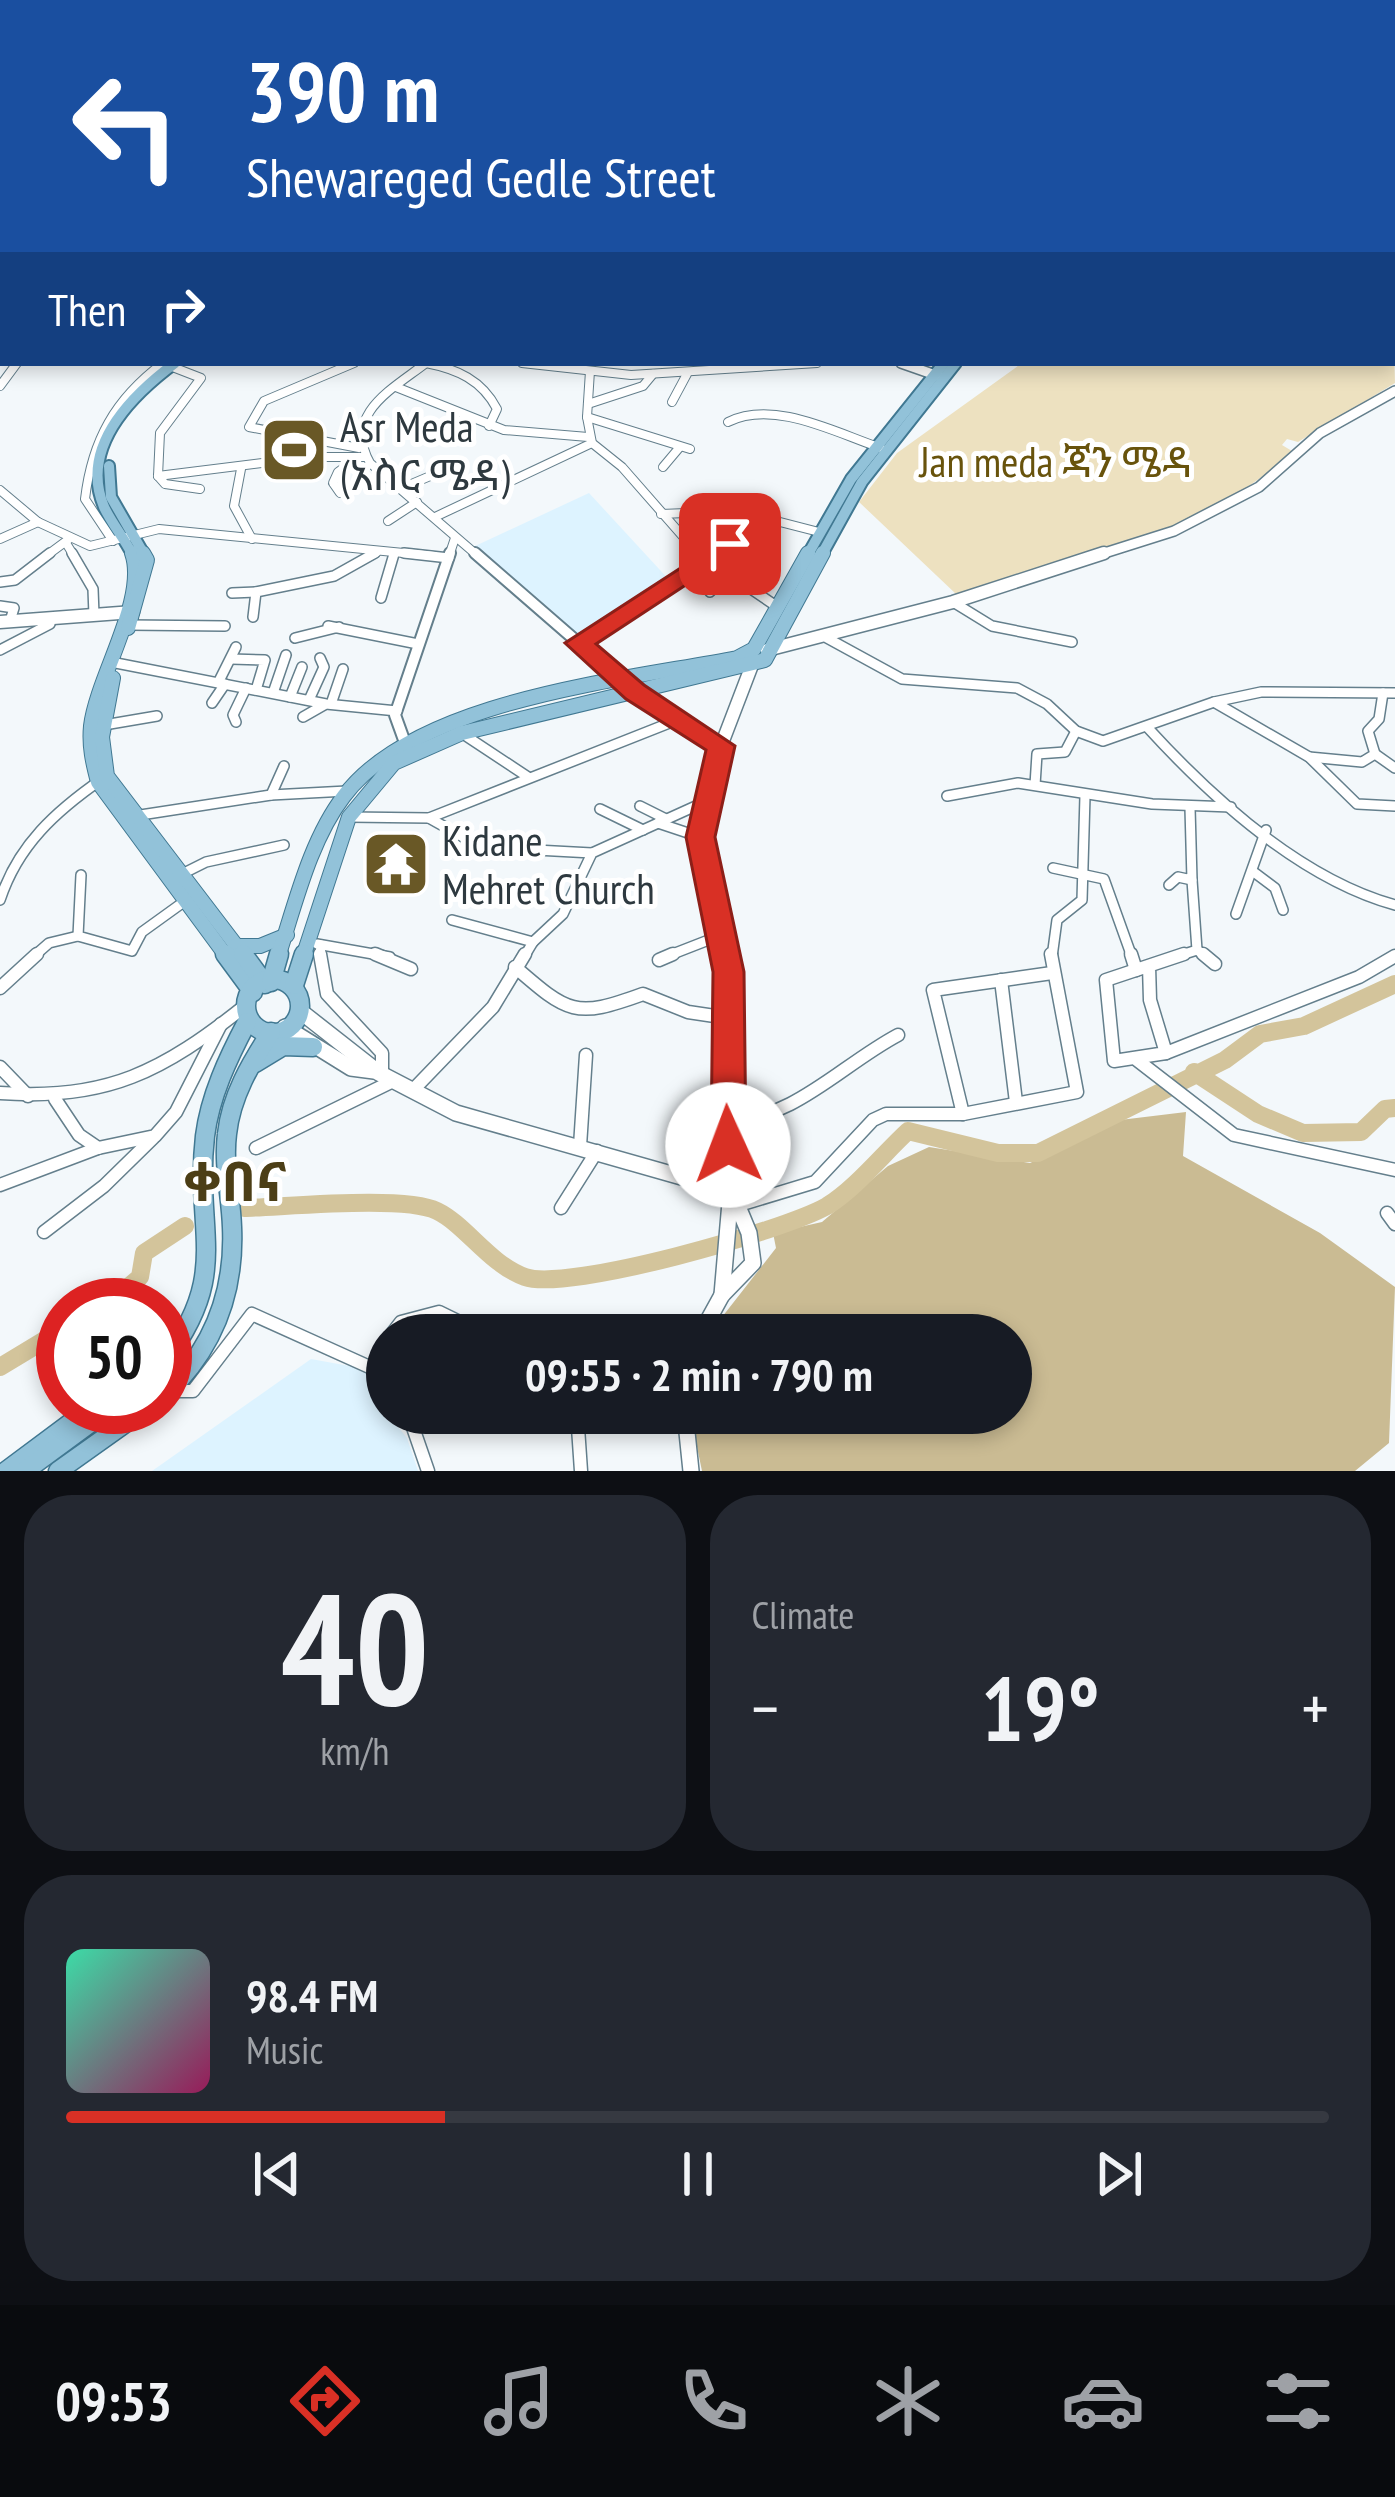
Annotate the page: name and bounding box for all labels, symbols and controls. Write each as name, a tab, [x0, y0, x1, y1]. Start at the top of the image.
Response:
text: 390 m	[246, 36, 439, 145]
icon: left	[48, 48, 204, 204]
text: Shewareged Gedle Street	[246, 142, 716, 212]
icon: right	[150, 276, 216, 342]
text: Then	[48, 280, 126, 338]
place label: Asr Meda (አስር ሜዳ)	[340, 399, 510, 502]
sports icon: Asr Meda (አስር ሜዳ)	[259, 415, 329, 485]
park label: Jan meda ጃን ሜዳ	[917, 434, 1193, 489]
pin	[679, 493, 781, 595]
icon: arrive	[697, 511, 763, 577]
place label: Kidane Mehret Church	[442, 813, 655, 916]
temple icon: Kidane Mehret Church	[361, 829, 431, 899]
position arrow	[665, 1082, 791, 1208]
district label: ቀበና	[184, 1146, 286, 1216]
speed limit sign: 50	[36, 1278, 192, 1434]
text: 09:55 · 2 min · 790 m	[525, 1345, 873, 1403]
text: 40	[280, 1546, 429, 1748]
text: Climate	[752, 1589, 854, 1640]
text: 19°	[981, 1649, 1100, 1766]
text: −	[752, 1665, 779, 1750]
text: +	[1302, 1665, 1329, 1750]
text: km/h	[320, 1725, 389, 1776]
text: 98.4 FM	[246, 1966, 378, 2024]
text: Music	[246, 2024, 323, 2075]
icon: previous	[244, 2141, 310, 2207]
icon: pause	[665, 2141, 731, 2207]
icon: next	[1086, 2141, 1152, 2207]
icon: directions	[283, 2359, 367, 2443]
icon: music	[477, 2359, 561, 2443]
icon: phone	[672, 2359, 756, 2443]
icon: climate	[866, 2359, 950, 2443]
icon: car	[1061, 2359, 1145, 2443]
icon: filters	[1256, 2359, 1340, 2443]
text: 09:53	[55, 2366, 172, 2436]

